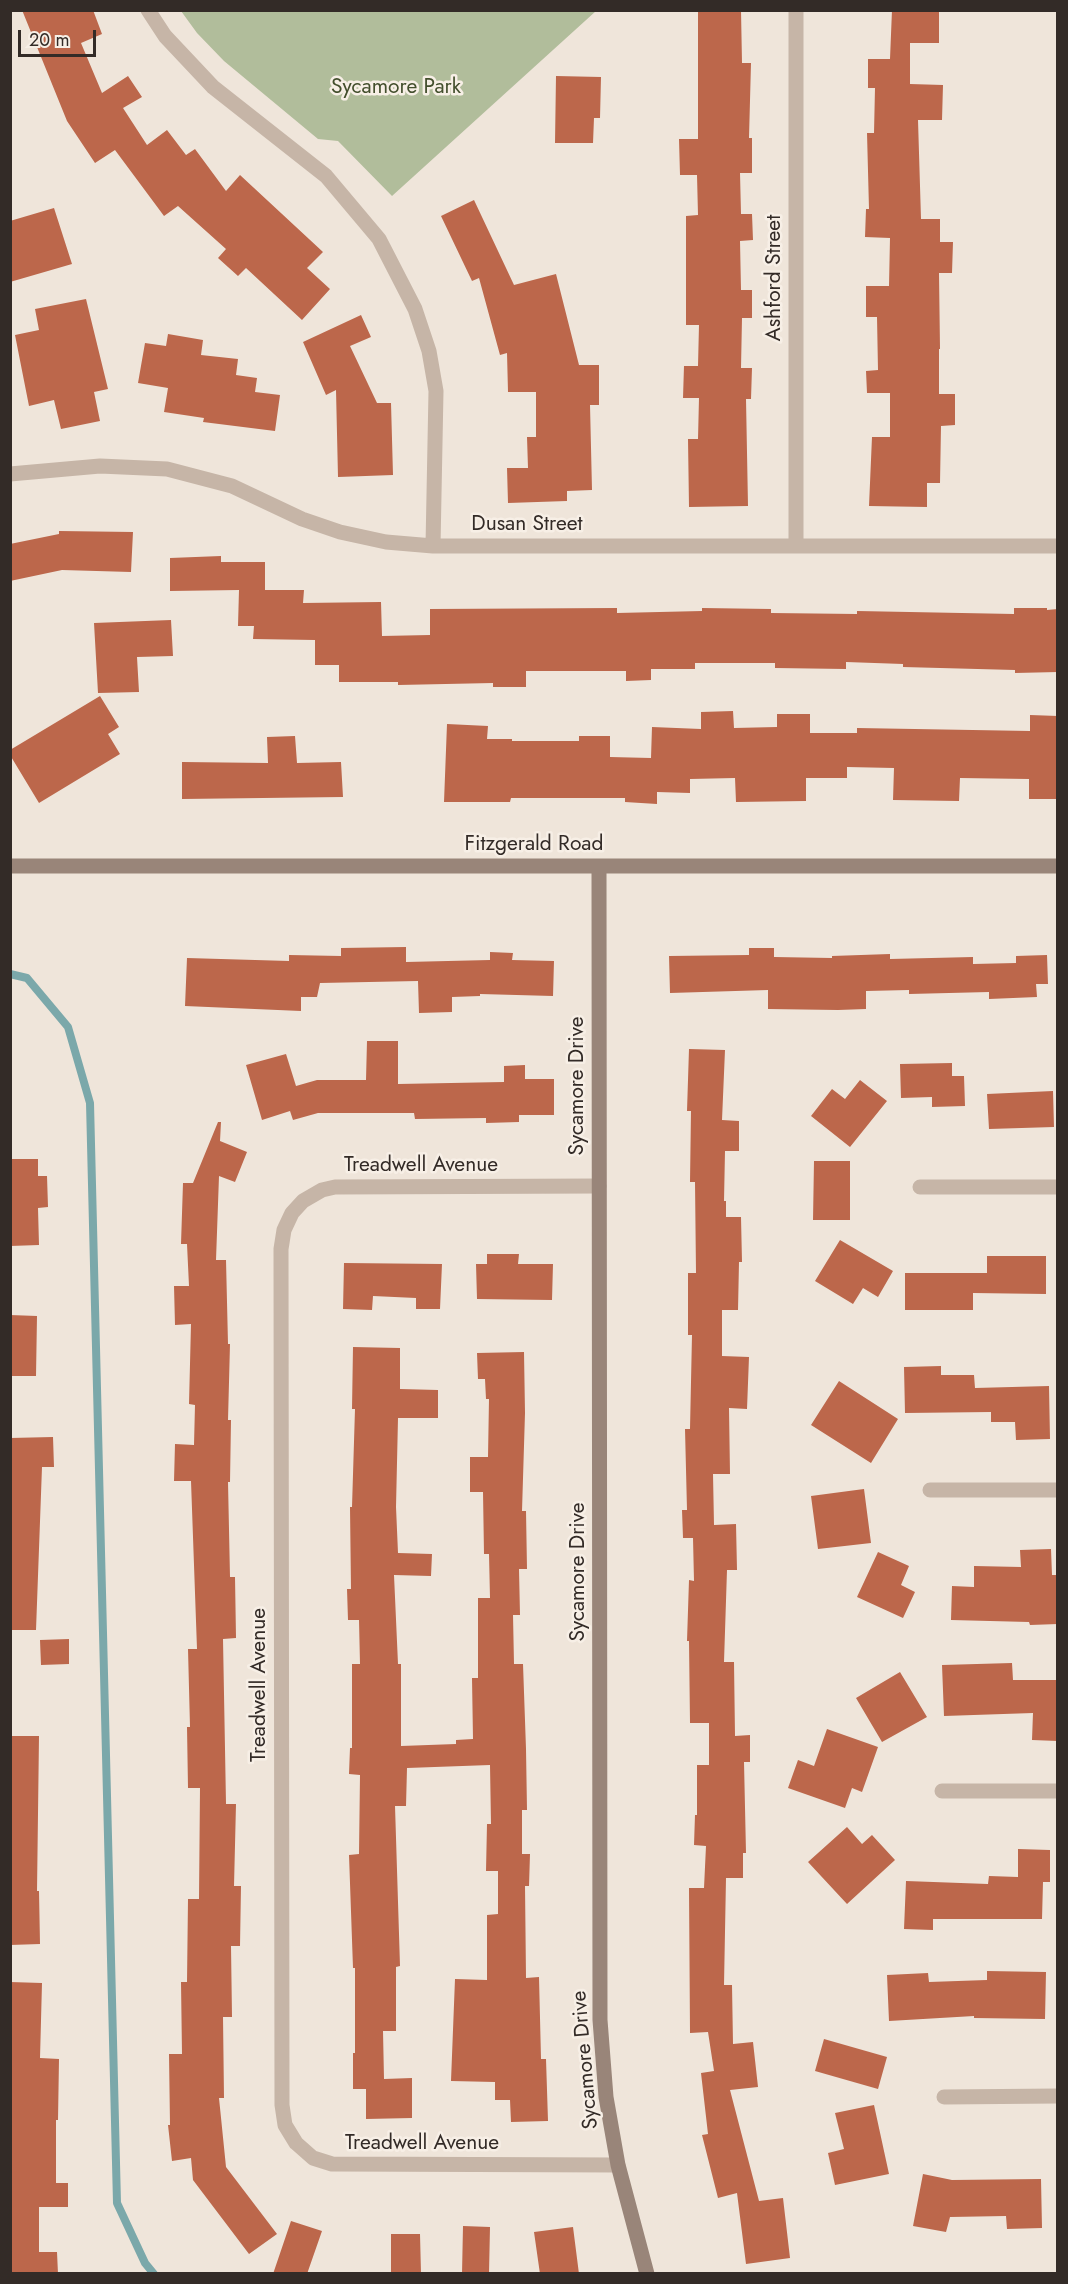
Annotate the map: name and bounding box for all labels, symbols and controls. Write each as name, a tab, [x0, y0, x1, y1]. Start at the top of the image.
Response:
scale bar	[21, 18, 99, 56]
text: 20 m	[29, 27, 69, 53]
park label: Sycamore Park	[331, 75, 461, 101]
street label: Ashford Street	[762, 215, 788, 341]
street label: Dusan Street	[471, 512, 583, 538]
street label: Fitzgerald Road	[465, 832, 603, 858]
street label: Sycamore Drive	[565, 1016, 591, 1156]
street label: Treadwell Avenue	[344, 1153, 498, 1179]
street label: Sycamore Drive	[566, 1502, 592, 1642]
street label: Treadwell Avenue	[247, 1608, 273, 1762]
street label: Sycamore Drive	[567, 1990, 605, 2130]
street label: Treadwell Avenue	[345, 2131, 499, 2157]

